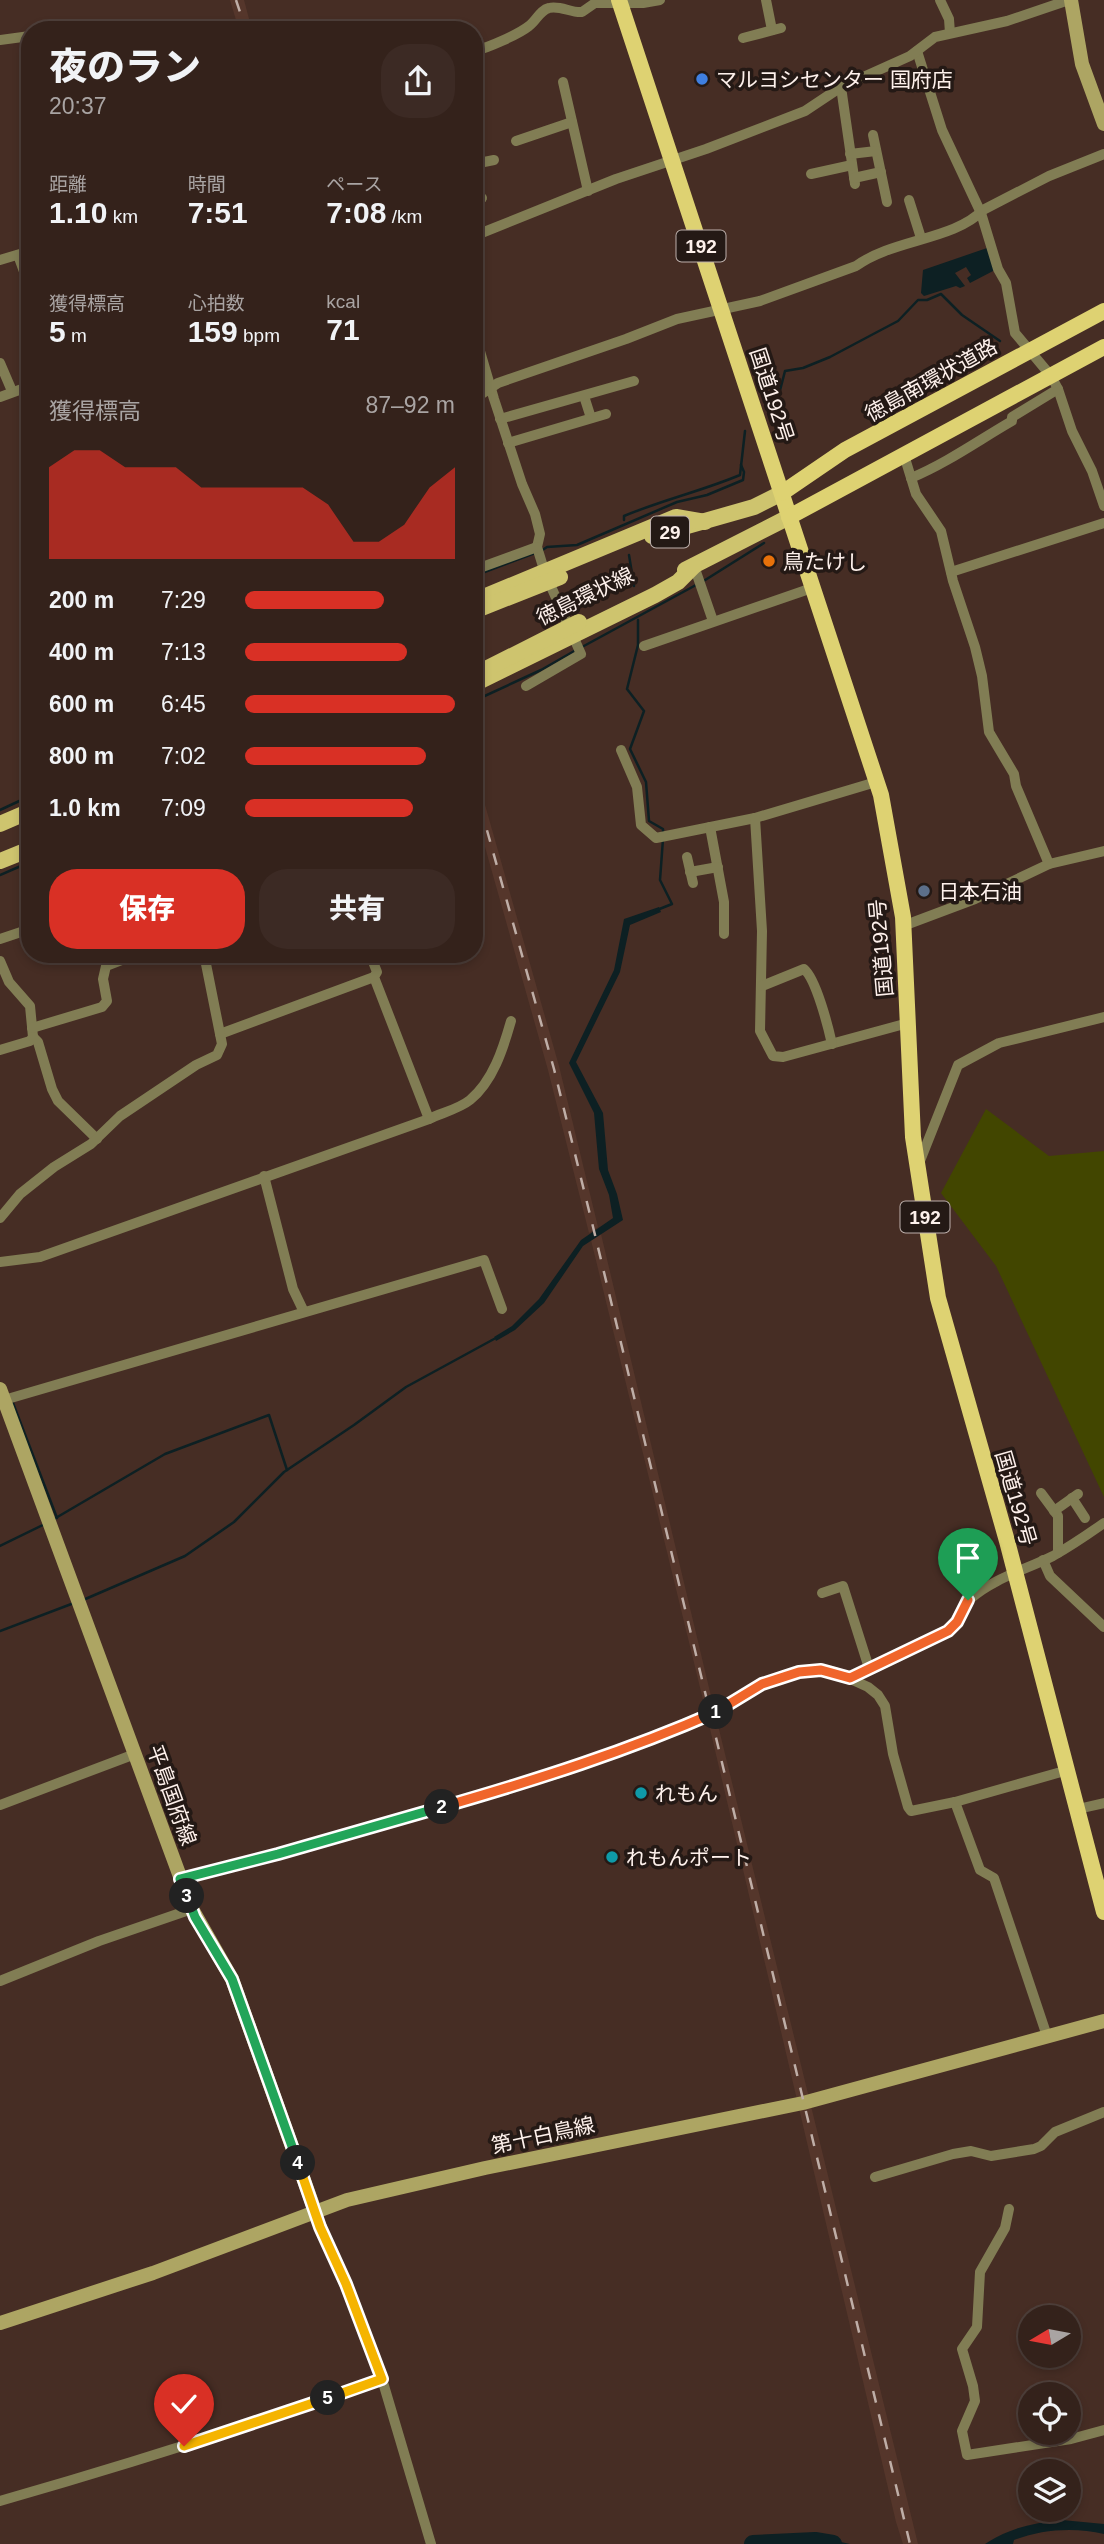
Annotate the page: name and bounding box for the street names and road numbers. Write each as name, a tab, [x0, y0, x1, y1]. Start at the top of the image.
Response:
road number: 192	[676, 230, 726, 262]
street label: 徳島南環状道路	[861, 334, 1001, 426]
street label: 国道192号	[746, 345, 798, 445]
road number: 29	[651, 516, 689, 548]
street label: 徳島環状線	[533, 563, 637, 629]
street label: 国道192号	[865, 898, 897, 998]
road number: 192	[900, 1202, 950, 1232]
street label: 国道192号	[991, 1448, 1041, 1548]
street label: 平島国府線	[143, 1742, 201, 1848]
street label: 第十白鳥線	[489, 2113, 597, 2157]

